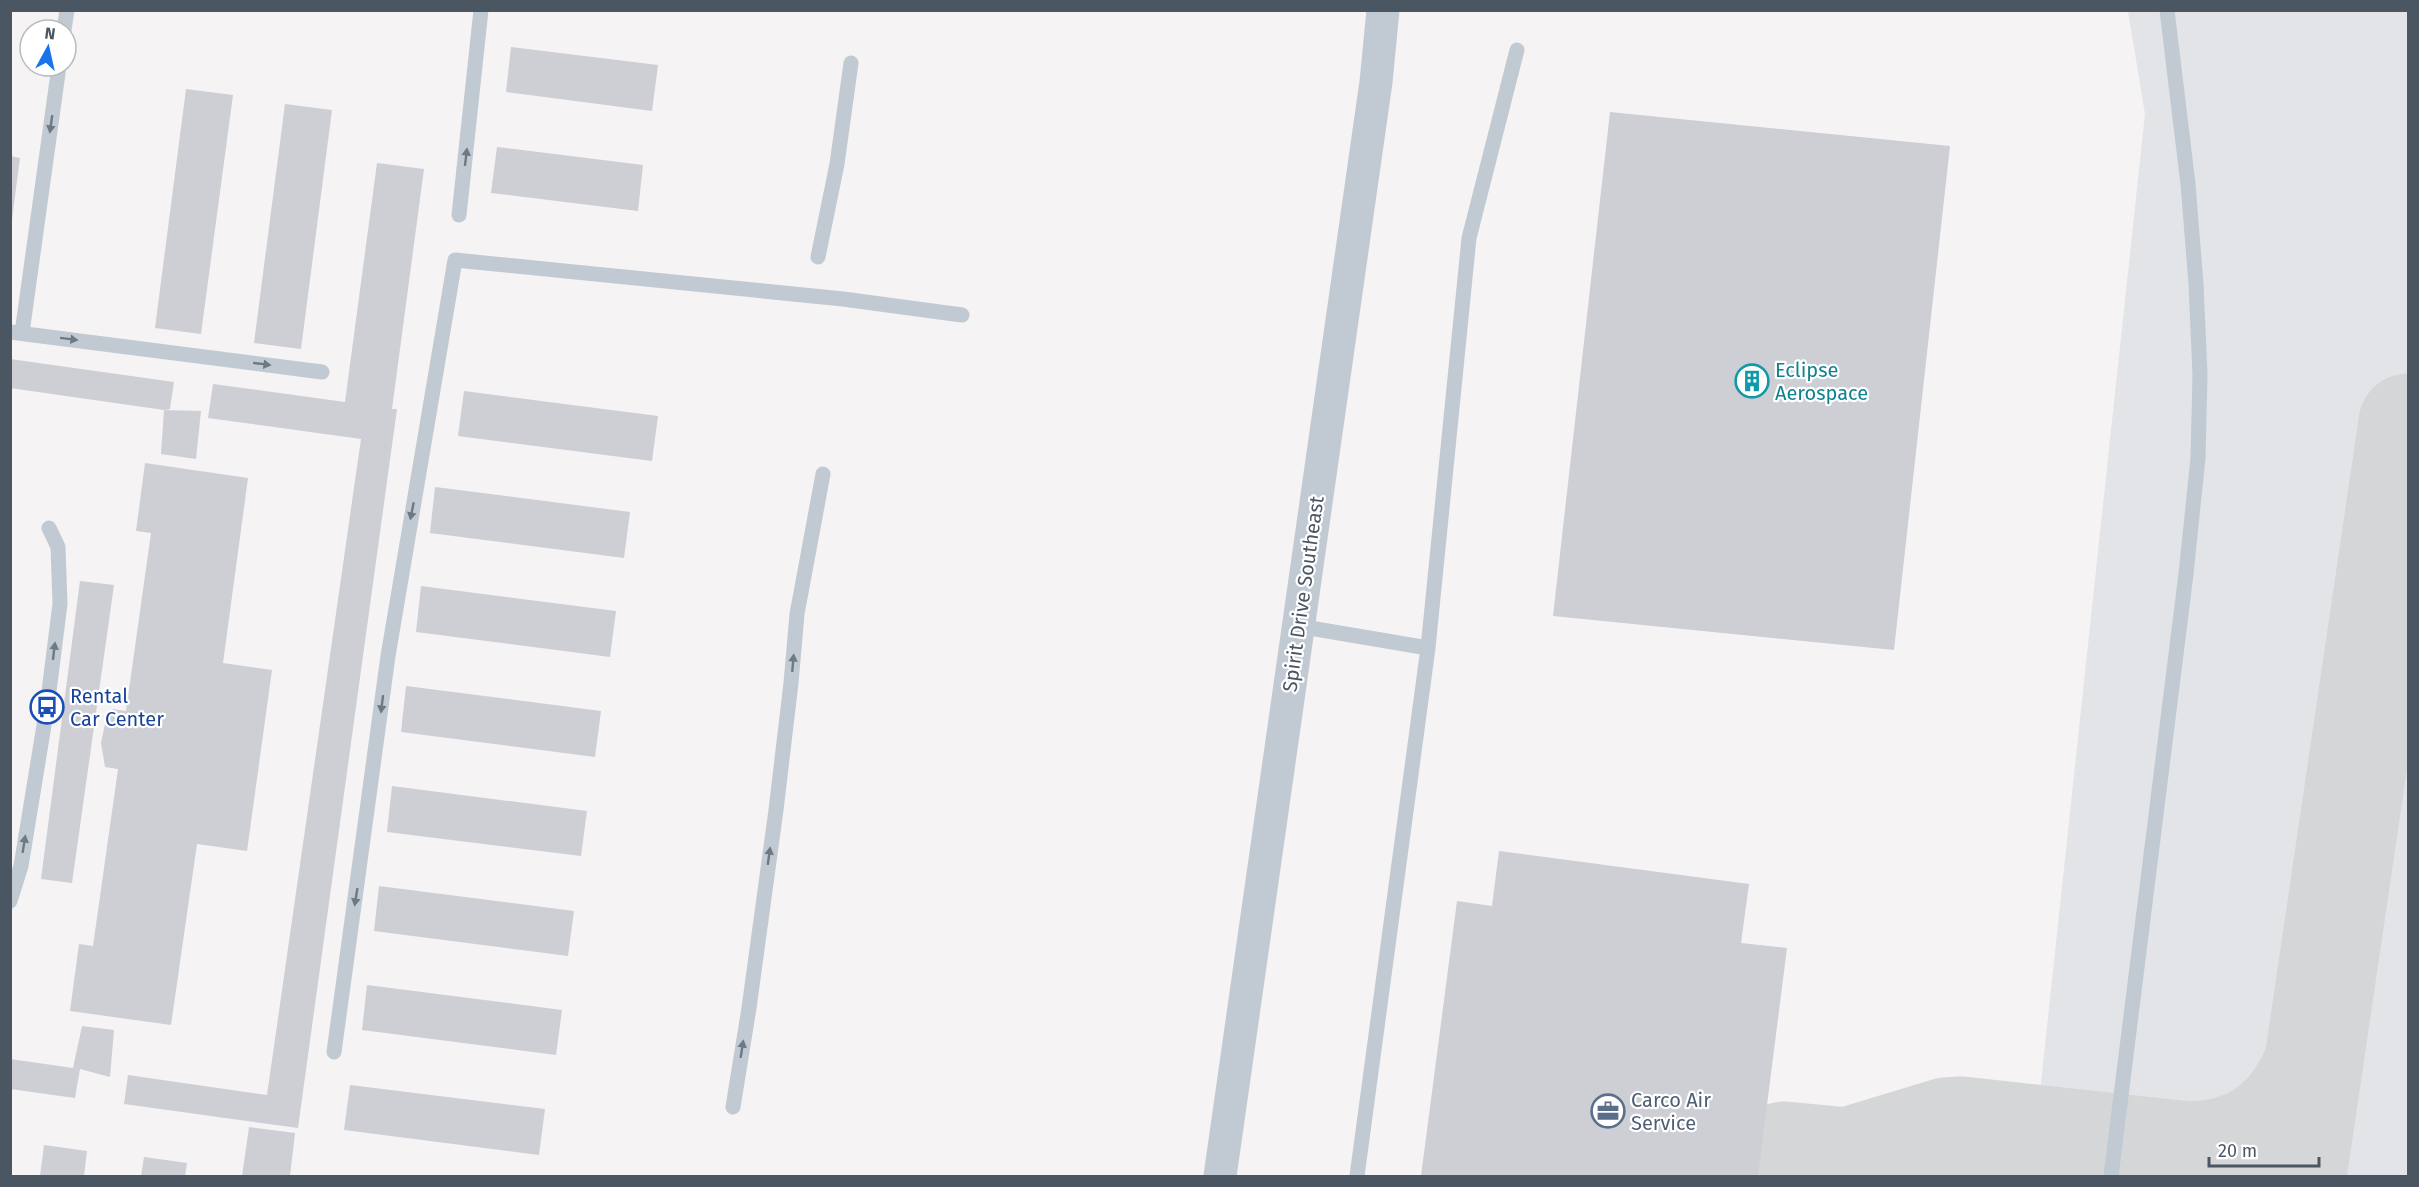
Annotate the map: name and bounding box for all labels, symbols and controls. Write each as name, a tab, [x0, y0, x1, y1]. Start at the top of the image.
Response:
north arrow	[18, 18, 78, 78]
text: N	[43, 23, 57, 44]
one-way arrow	[46, 115, 55, 134]
one-way arrow	[461, 148, 470, 167]
one-way arrow	[59, 334, 78, 344]
place label: Eclipse Aerospace	[1775, 358, 1868, 405]
one-way arrow	[252, 360, 271, 369]
building icon: Eclipse Aerospace	[1734, 363, 1770, 399]
street label: Spirit Drive Southeast	[1277, 494, 1329, 694]
one-way arrow	[407, 502, 416, 521]
one-way arrow	[49, 642, 58, 661]
one-way arrow	[788, 653, 798, 672]
place label: Rental Car Center	[70, 684, 164, 731]
bus stop icon: Rental Car Center	[29, 689, 65, 725]
one-way arrow	[377, 694, 387, 713]
one-way arrow	[20, 834, 29, 853]
one-way arrow	[764, 846, 773, 865]
one-way arrow	[351, 887, 360, 906]
one-way arrow	[738, 1040, 747, 1059]
place label: Carco Air Service	[1631, 1088, 1711, 1135]
office icon: Carco Air Service	[1590, 1093, 1626, 1129]
scale bar	[2209, 1130, 2318, 1168]
text: 20 m	[2218, 1140, 2257, 1162]

